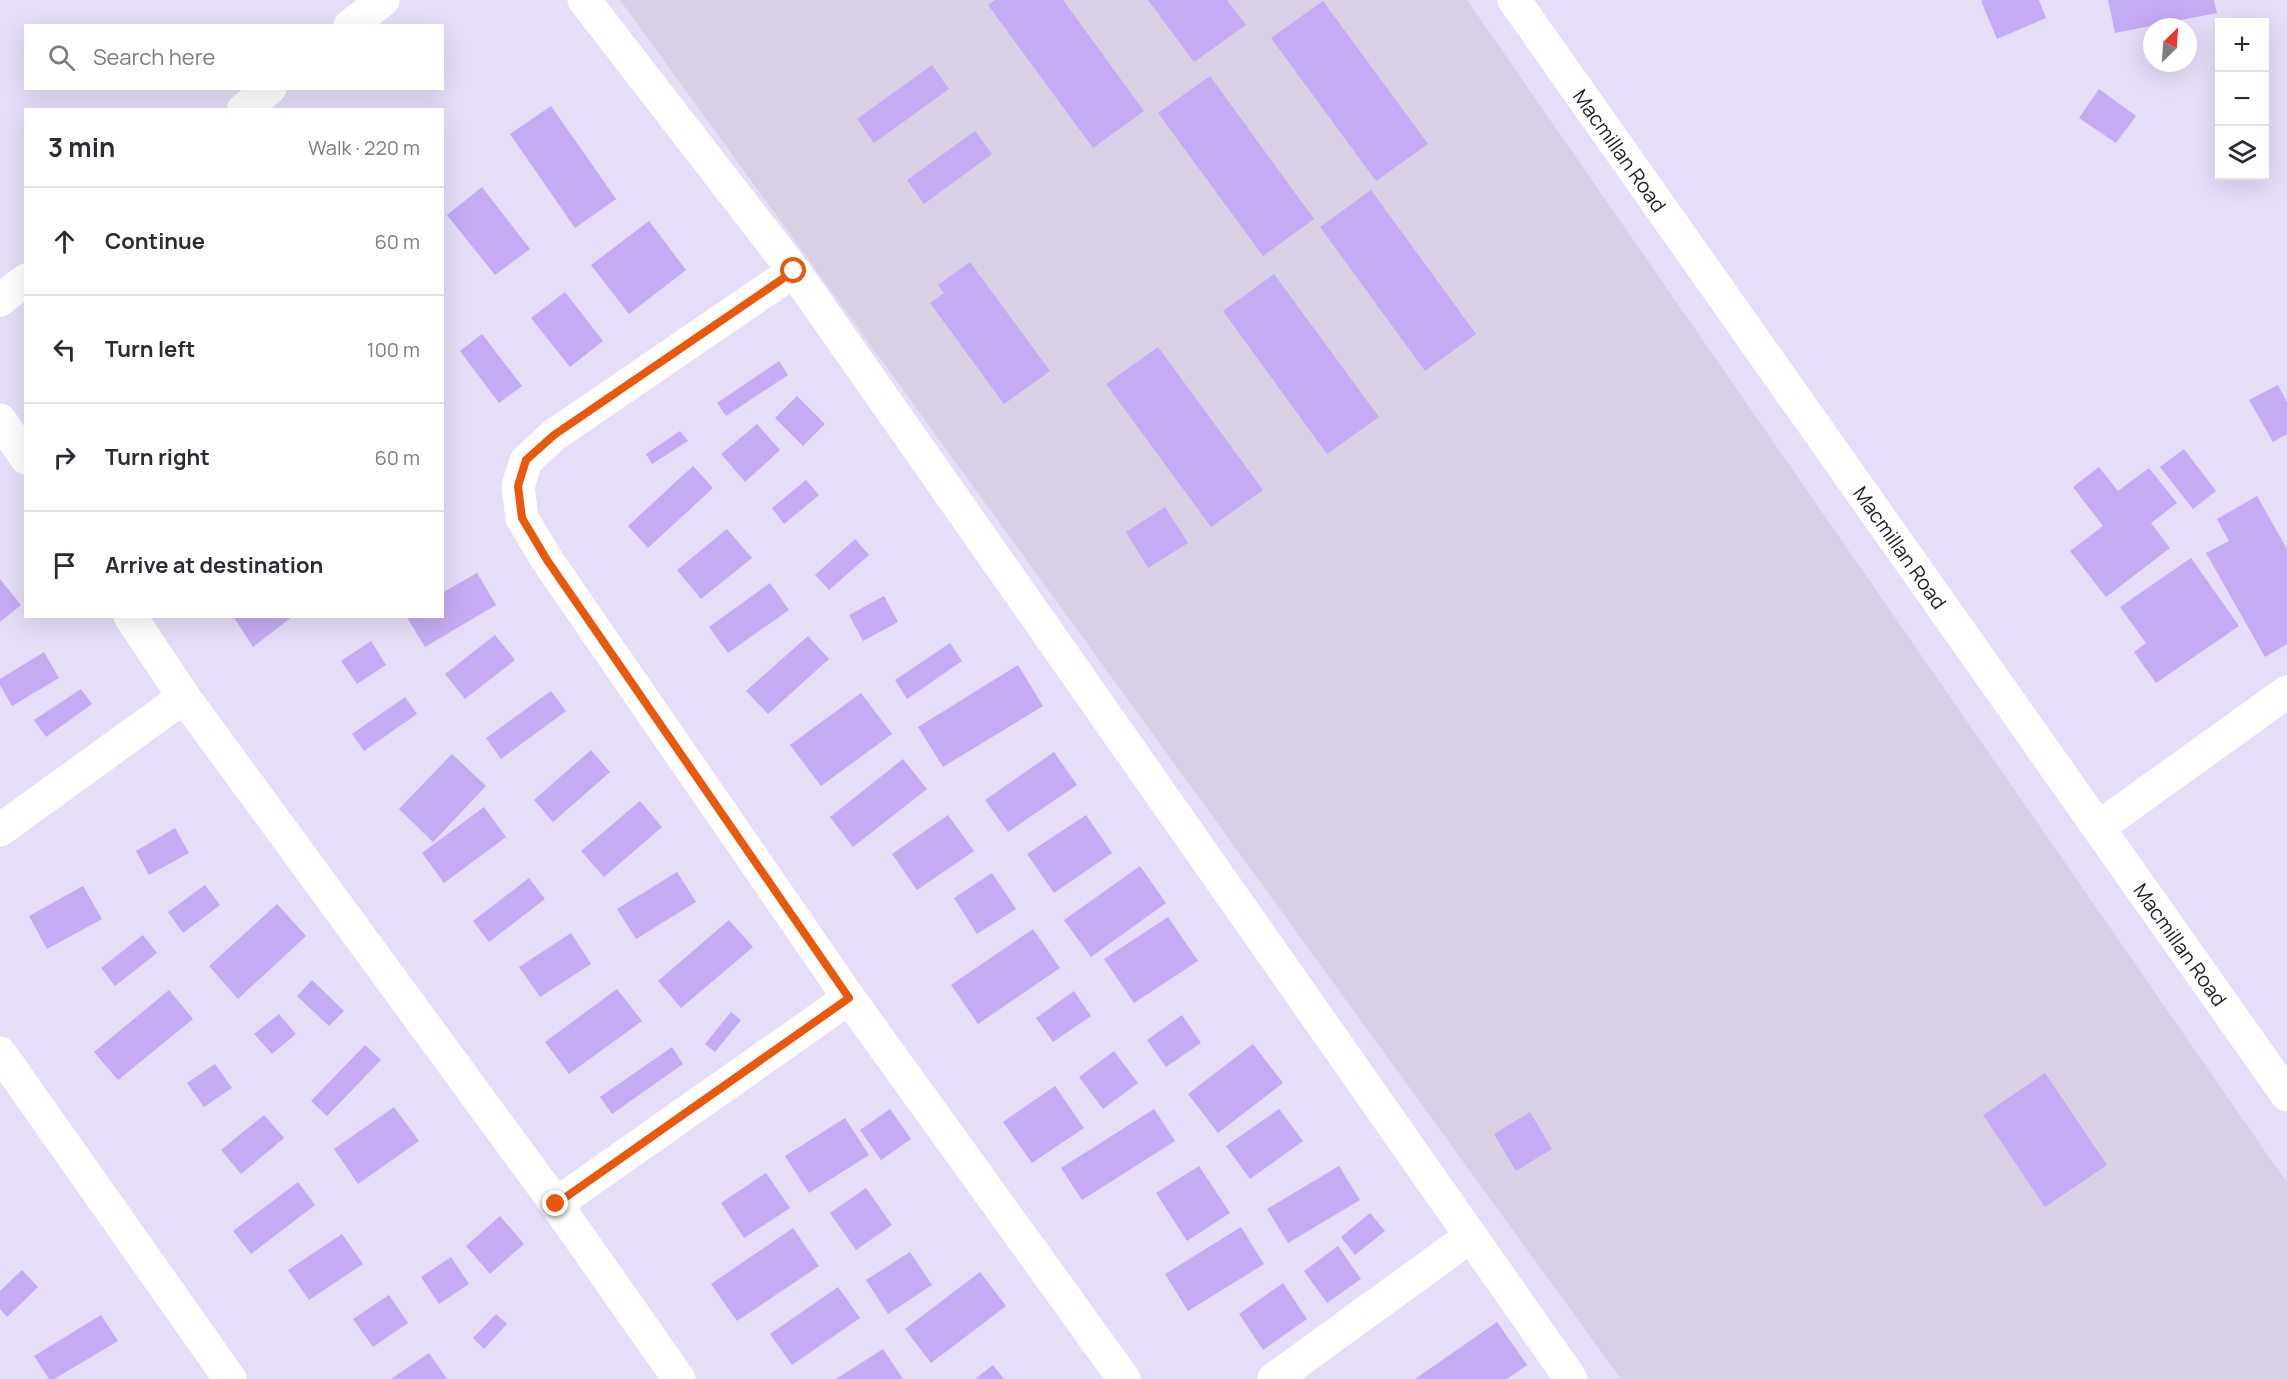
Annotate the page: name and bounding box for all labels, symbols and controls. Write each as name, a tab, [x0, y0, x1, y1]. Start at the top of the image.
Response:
north arrow	[2143, 18, 2197, 72]
map controls	[2215, 18, 2269, 180]
button: +	[2215, 18, 2269, 72]
search box	[24, 24, 444, 90]
icon: search	[45, 41, 78, 74]
text: Search here	[93, 42, 215, 72]
button: −	[2215, 72, 2269, 126]
street label: Macmillan Road	[1567, 84, 1673, 217]
button: layers	[2215, 126, 2269, 180]
text: 3 min	[48, 129, 115, 165]
text: Walk · 220 m	[308, 134, 420, 161]
icon: ahead	[48, 225, 81, 258]
text: Continue	[105, 226, 205, 256]
text: 60 m	[374, 228, 420, 255]
route start	[780, 257, 806, 283]
icon: left	[48, 333, 81, 366]
text: Turn left	[105, 334, 195, 364]
text: 100 m	[367, 336, 420, 363]
icon: right	[48, 441, 81, 474]
text: Turn right	[105, 442, 210, 472]
text: 60 m	[374, 444, 420, 471]
street label: Macmillan Road	[1848, 481, 1953, 614]
icon: arrive	[48, 549, 81, 582]
text: Arrive at destination	[105, 550, 323, 580]
street label: Macmillan Road	[2128, 878, 2233, 1011]
route end	[542, 1190, 568, 1216]

